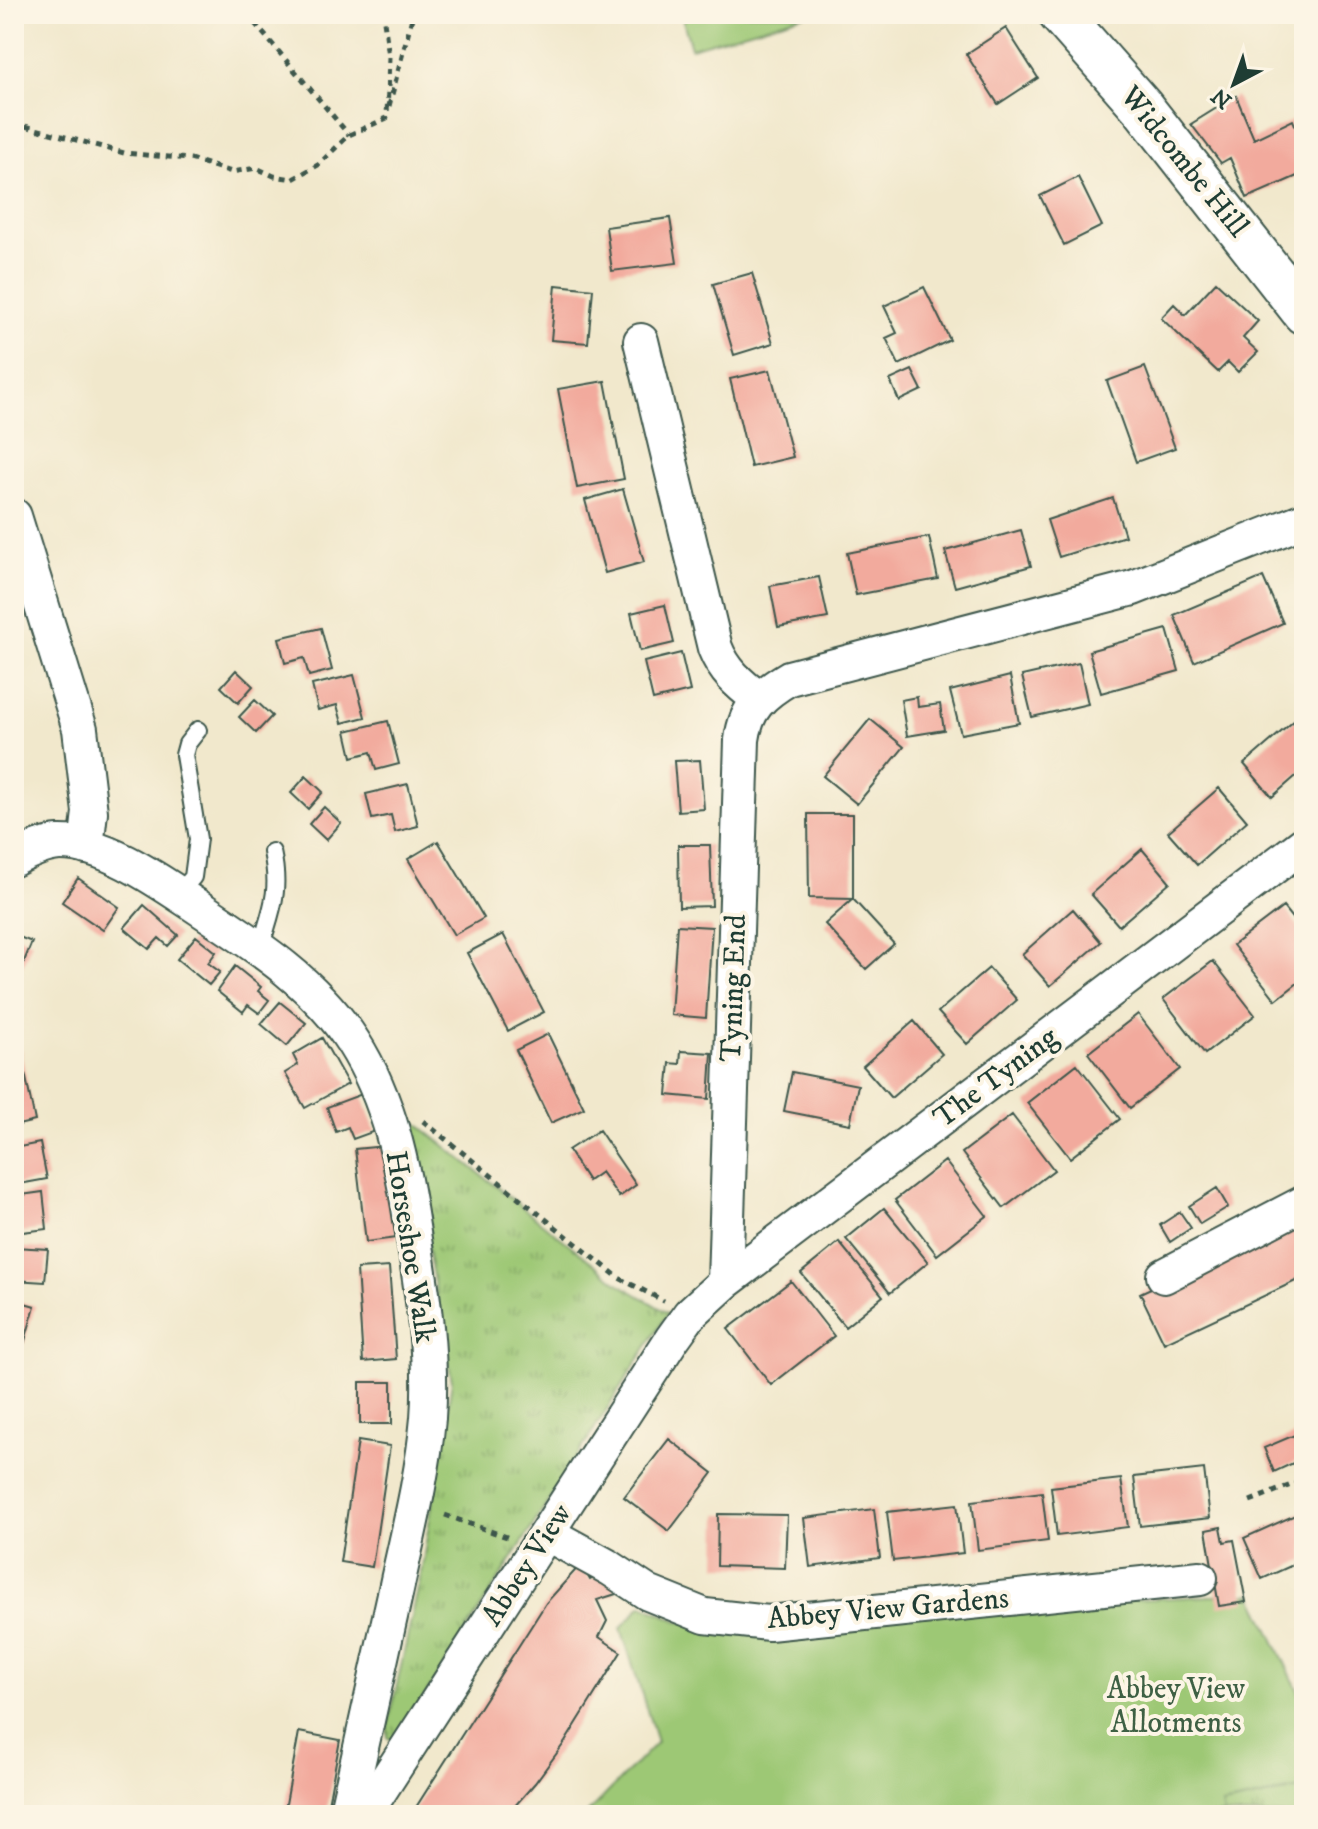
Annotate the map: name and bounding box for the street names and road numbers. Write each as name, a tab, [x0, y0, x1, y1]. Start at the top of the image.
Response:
street label: Widcombe Hill	[1111, 78, 1256, 245]
street label: Tyning End	[713, 914, 755, 1062]
street label: The Tyning	[926, 1019, 1066, 1137]
street label: Horseshoe Walk	[377, 1148, 443, 1346]
street label: Abbey View	[474, 1497, 580, 1633]
street label: Abbey View Gardens	[766, 1580, 1010, 1638]

